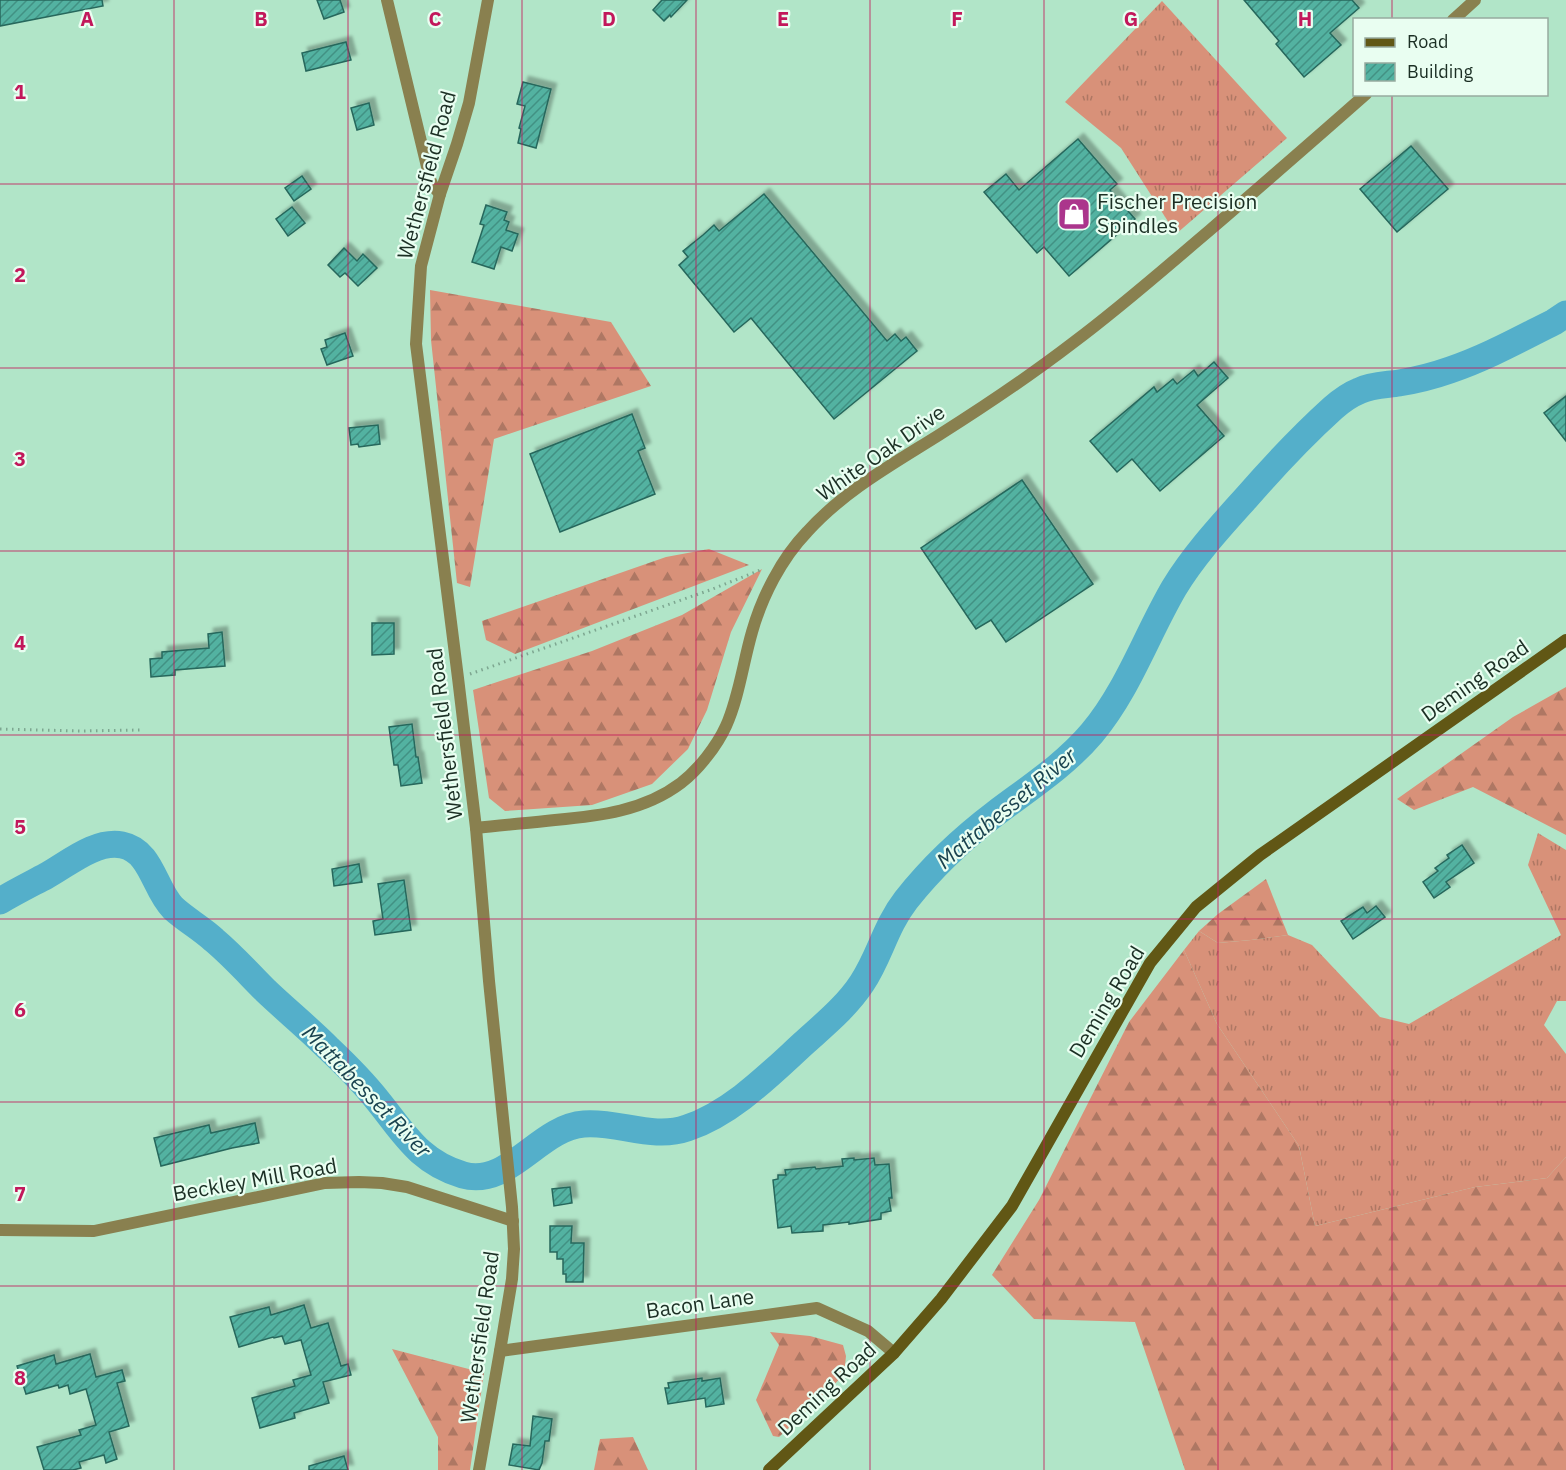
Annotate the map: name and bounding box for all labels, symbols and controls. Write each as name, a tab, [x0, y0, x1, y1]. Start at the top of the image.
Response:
text: A	[80, 5, 94, 32]
text: B	[254, 5, 268, 32]
text: C	[428, 5, 442, 32]
text: D	[602, 5, 616, 32]
text: E	[777, 5, 789, 32]
text: F	[951, 5, 963, 32]
text: G	[1124, 5, 1138, 32]
text: H	[1298, 5, 1312, 32]
legend	[1353, 18, 1548, 96]
text: Road	[1407, 30, 1448, 53]
text: Building	[1407, 60, 1474, 83]
text: 1	[14, 78, 26, 105]
street label: Wethersfield Road	[390, 87, 462, 262]
place label: Fischer Precision Spindles	[1097, 187, 1258, 239]
shop icon: Fischer Precision Spindles	[1056, 196, 1092, 232]
text: 2	[14, 261, 26, 288]
street label: White Oak Drive	[811, 398, 950, 507]
text: 3	[14, 445, 26, 472]
text: 4	[14, 629, 26, 656]
street label: Deming Road	[1415, 633, 1534, 728]
street label: Wethersfield Road	[420, 646, 468, 822]
water label: Mattabesset River	[930, 740, 1082, 875]
text: 5	[14, 813, 26, 840]
street label: Deming Road	[1062, 941, 1150, 1062]
text: 6	[14, 996, 26, 1023]
water label: Mattabesset River	[297, 1018, 439, 1164]
street label: Beckley Mill Road	[171, 1151, 339, 1207]
text: 7	[14, 1180, 26, 1207]
street label: Wethersfield Road	[453, 1249, 505, 1425]
street label: Bacon Lane	[644, 1282, 756, 1324]
street label: Deming Road	[771, 1335, 882, 1441]
text: 8	[14, 1364, 26, 1391]

